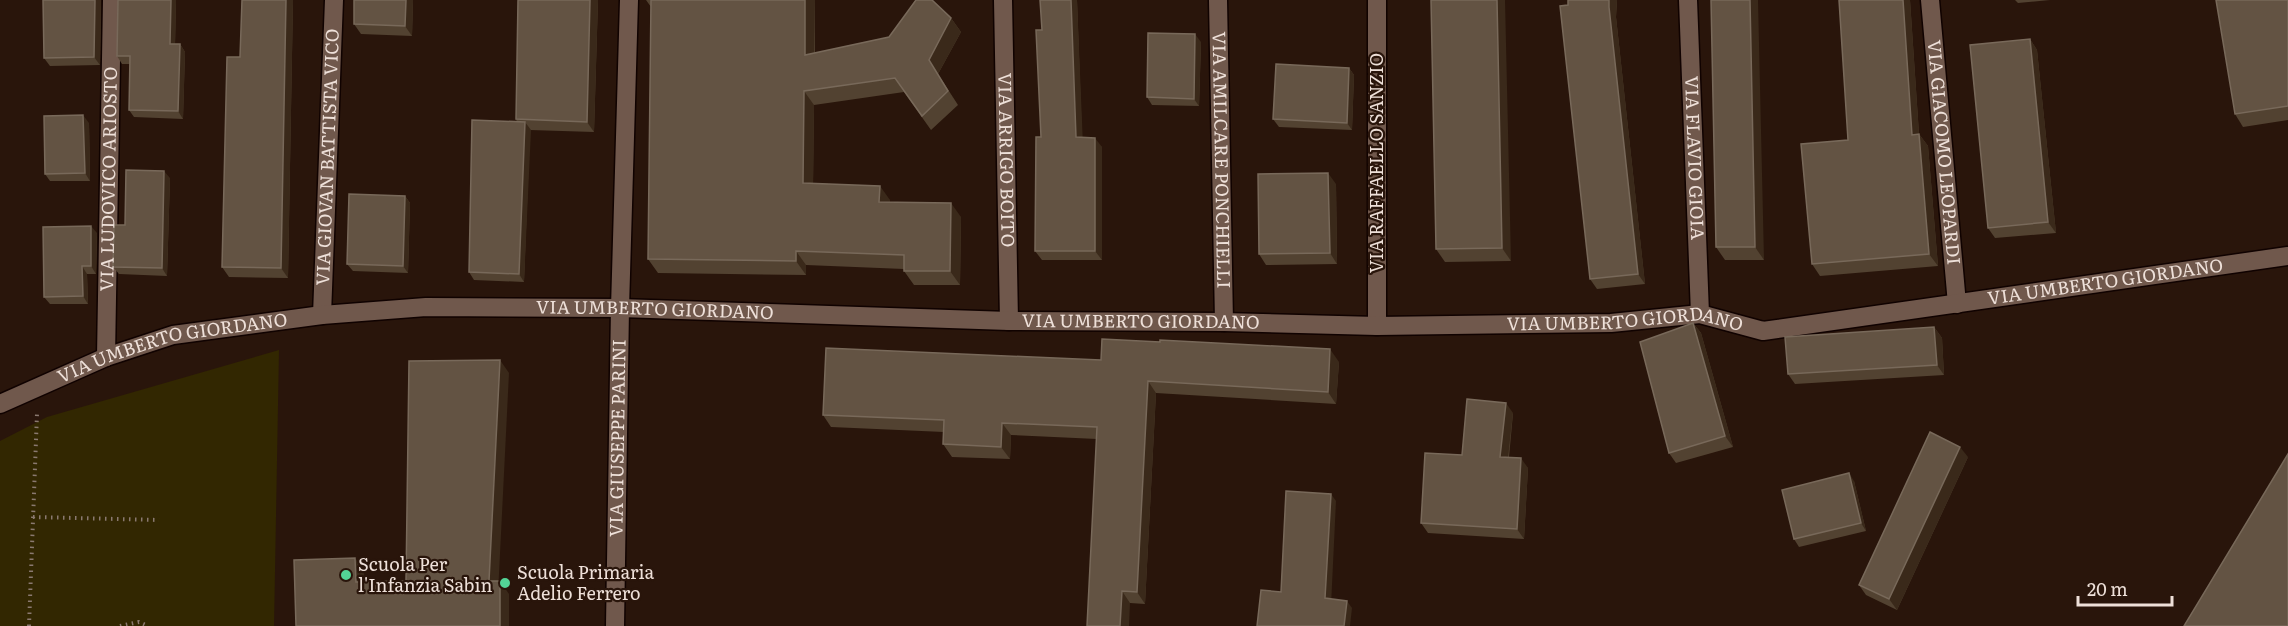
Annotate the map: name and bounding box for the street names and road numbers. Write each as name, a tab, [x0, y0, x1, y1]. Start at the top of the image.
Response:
street label: VIA GIOVAN BATTISTA VICO	[308, 28, 345, 286]
street label: VIA AMILCARE PONCHIELLI	[1207, 31, 1238, 289]
street label: VIA GIACOMO LEOPARDI	[1922, 39, 1968, 266]
street label: VIA RAFFAELLO SANZIO	[1362, 53, 1389, 273]
street label: VIA LUDOVICO ARIOSTO	[92, 66, 123, 292]
street label: VIA ARRIGO BOITO	[992, 72, 1023, 248]
street label: VIA FLAVIO GIOIA	[1679, 75, 1712, 241]
street label: VIA UMBERTO GIORDANO	[1986, 250, 2225, 311]
street label: VIA UMBERTO GIORDANO	[536, 293, 774, 325]
street label: VIA UMBERTO GIORDANO	[1507, 299, 1746, 337]
street label: VIA UMBERTO GIORDANO	[53, 305, 289, 389]
street label: VIA UMBERTO GIORDANO	[1022, 306, 1260, 335]
street label: VIA GIUSEPPE PARINI	[601, 339, 632, 537]

